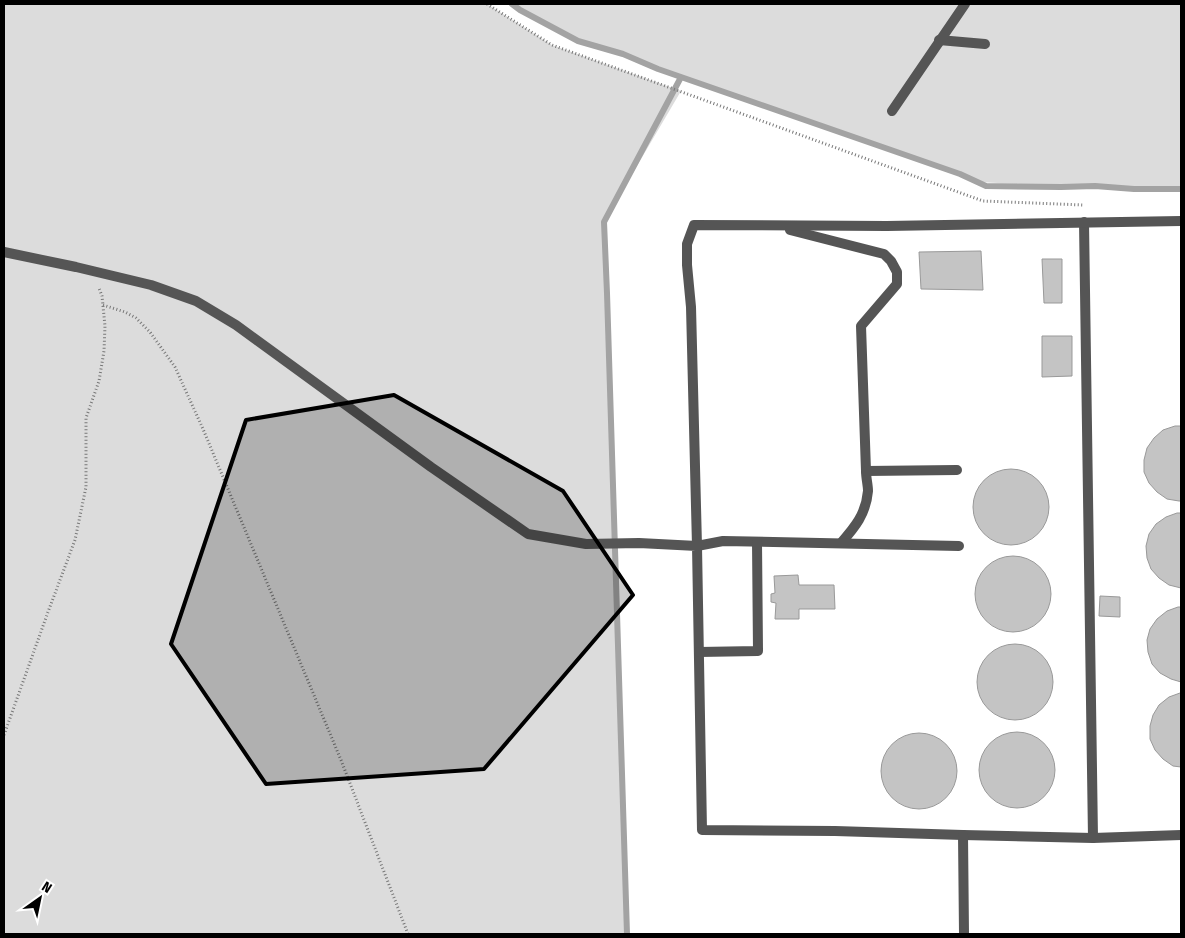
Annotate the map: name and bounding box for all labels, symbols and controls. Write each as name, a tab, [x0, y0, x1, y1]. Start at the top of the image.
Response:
north arrow	[15, 873, 65, 923]
text: N	[39, 878, 55, 897]

